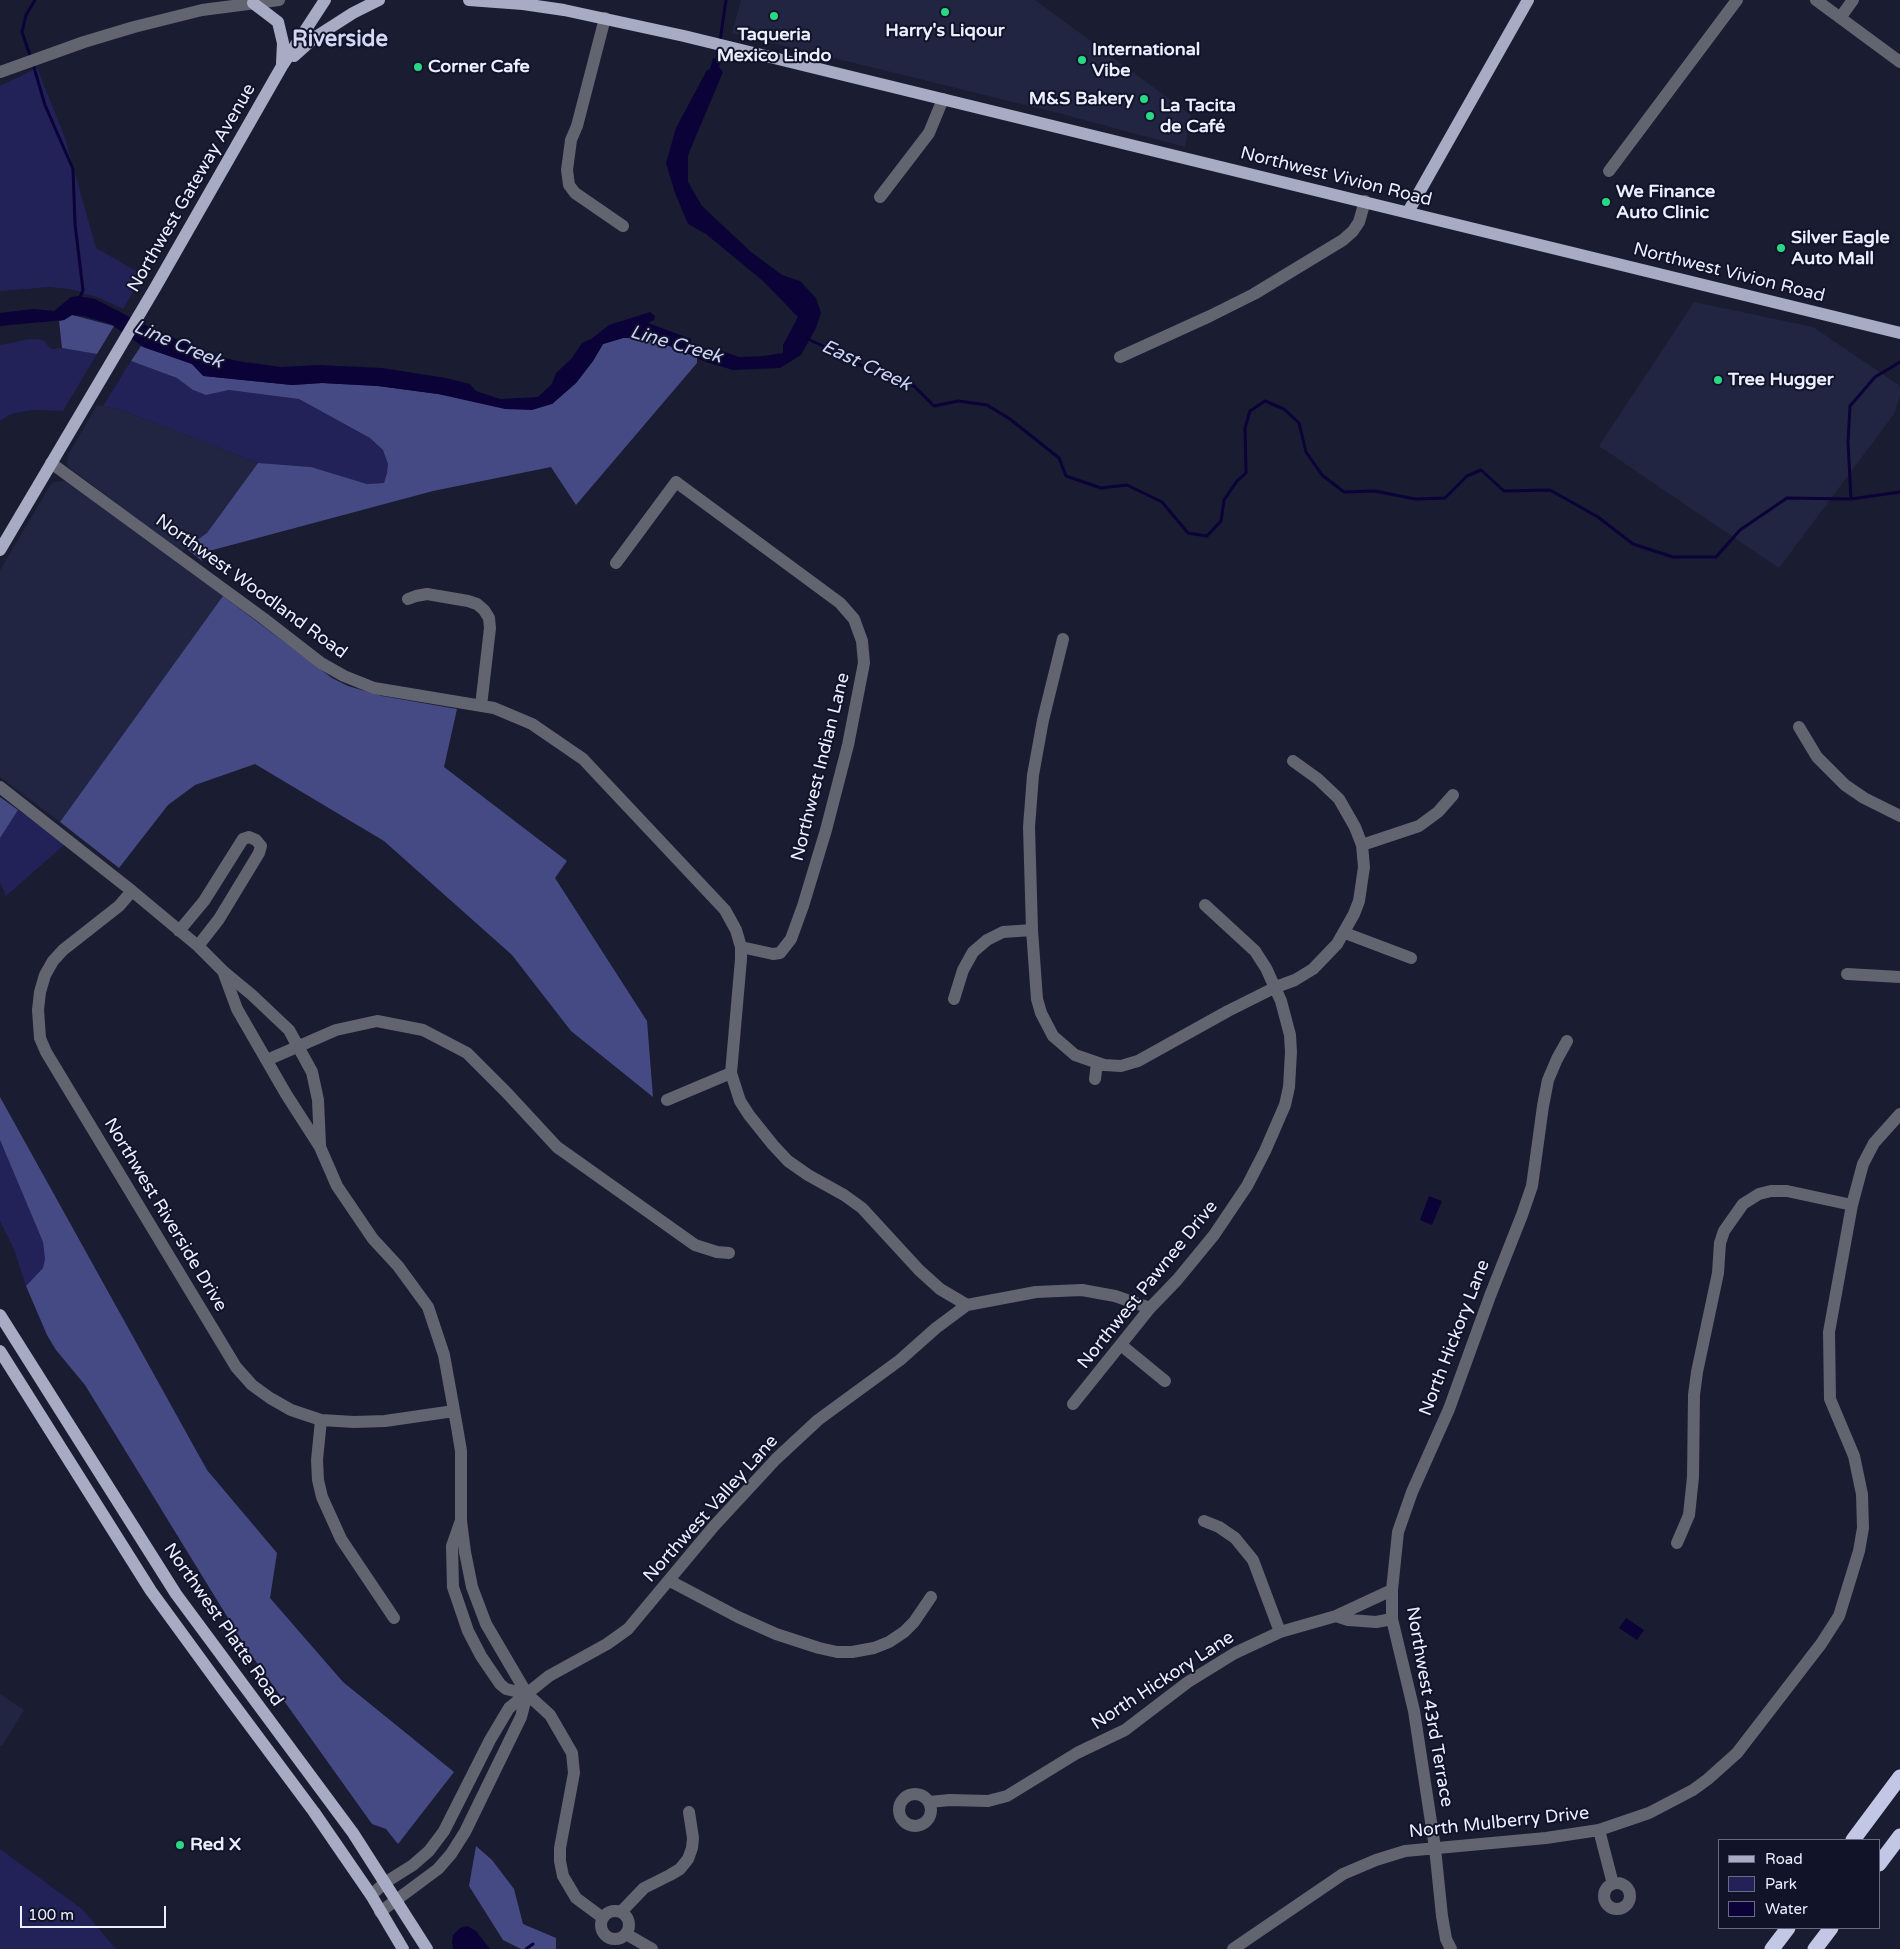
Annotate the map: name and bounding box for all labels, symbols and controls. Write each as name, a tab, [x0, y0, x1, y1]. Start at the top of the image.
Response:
marker: Harry's Liqour	[939, 6, 951, 18]
marker: Taqueria Mexico Lindo	[768, 10, 780, 22]
place label: Harry's Liqour	[885, 20, 1005, 42]
place label: Taqueria Mexico Lindo	[717, 24, 831, 66]
district label: Riverside	[292, 27, 388, 53]
place label: International Vibe	[1092, 39, 1200, 82]
marker: International Vibe	[1076, 54, 1088, 66]
place label: Corner Cafe	[428, 56, 530, 78]
marker: Corner Cafe	[412, 61, 424, 73]
street label: Northwest Gateway Avenue	[123, 80, 261, 296]
place label: M&S Bakery	[1029, 88, 1134, 110]
marker: M&S Bakery	[1138, 93, 1150, 105]
place label: La Tacita de Café	[1160, 95, 1236, 138]
marker: La Tacita de Café	[1144, 110, 1156, 122]
street label: Northwest Vivion Road	[1238, 143, 1434, 211]
place label: We Finance Auto Clinic	[1616, 181, 1715, 223]
marker: We Finance Auto Clinic	[1600, 196, 1612, 208]
place label: Silver Eagle Auto Mall	[1791, 227, 1890, 270]
street label: Northwest Vivion Road	[1631, 239, 1827, 307]
marker: Silver Eagle Auto Mall	[1775, 242, 1787, 254]
water label: Line Creek	[130, 316, 226, 374]
water label: Line Creek	[627, 321, 725, 369]
water label: East Creek	[818, 335, 914, 397]
place label: Tree Hugger	[1728, 369, 1834, 391]
marker: Tree Hugger	[1712, 374, 1724, 386]
street label: Northwest Woodland Road	[151, 510, 351, 664]
street label: Northwest Indian Lane	[787, 671, 855, 863]
street label: Northwest Riverside Drive	[99, 1114, 231, 1316]
street label: Northwest Pawnee Drive	[1073, 1196, 1223, 1374]
street label: North Hickory Lane	[1415, 1257, 1495, 1419]
street label: Northwest Valley Lane	[639, 1431, 783, 1587]
street label: Northwest Platte Road	[158, 1539, 288, 1711]
street label: Northwest 43rd Terrace	[1401, 1605, 1457, 1809]
street label: North Hickory Lane	[1088, 1627, 1238, 1735]
street label: North Mulberry Drive	[1408, 1803, 1590, 1843]
place label: Red X	[190, 1834, 241, 1856]
marker: Red X	[174, 1839, 186, 1851]
legend	[1718, 1839, 1880, 1929]
text: Road	[1765, 1850, 1803, 1868]
text: Park	[1765, 1875, 1797, 1893]
scale bar	[22, 1896, 169, 1928]
text: Water	[1765, 1900, 1808, 1918]
text: 100 m	[28, 1906, 74, 1924]

